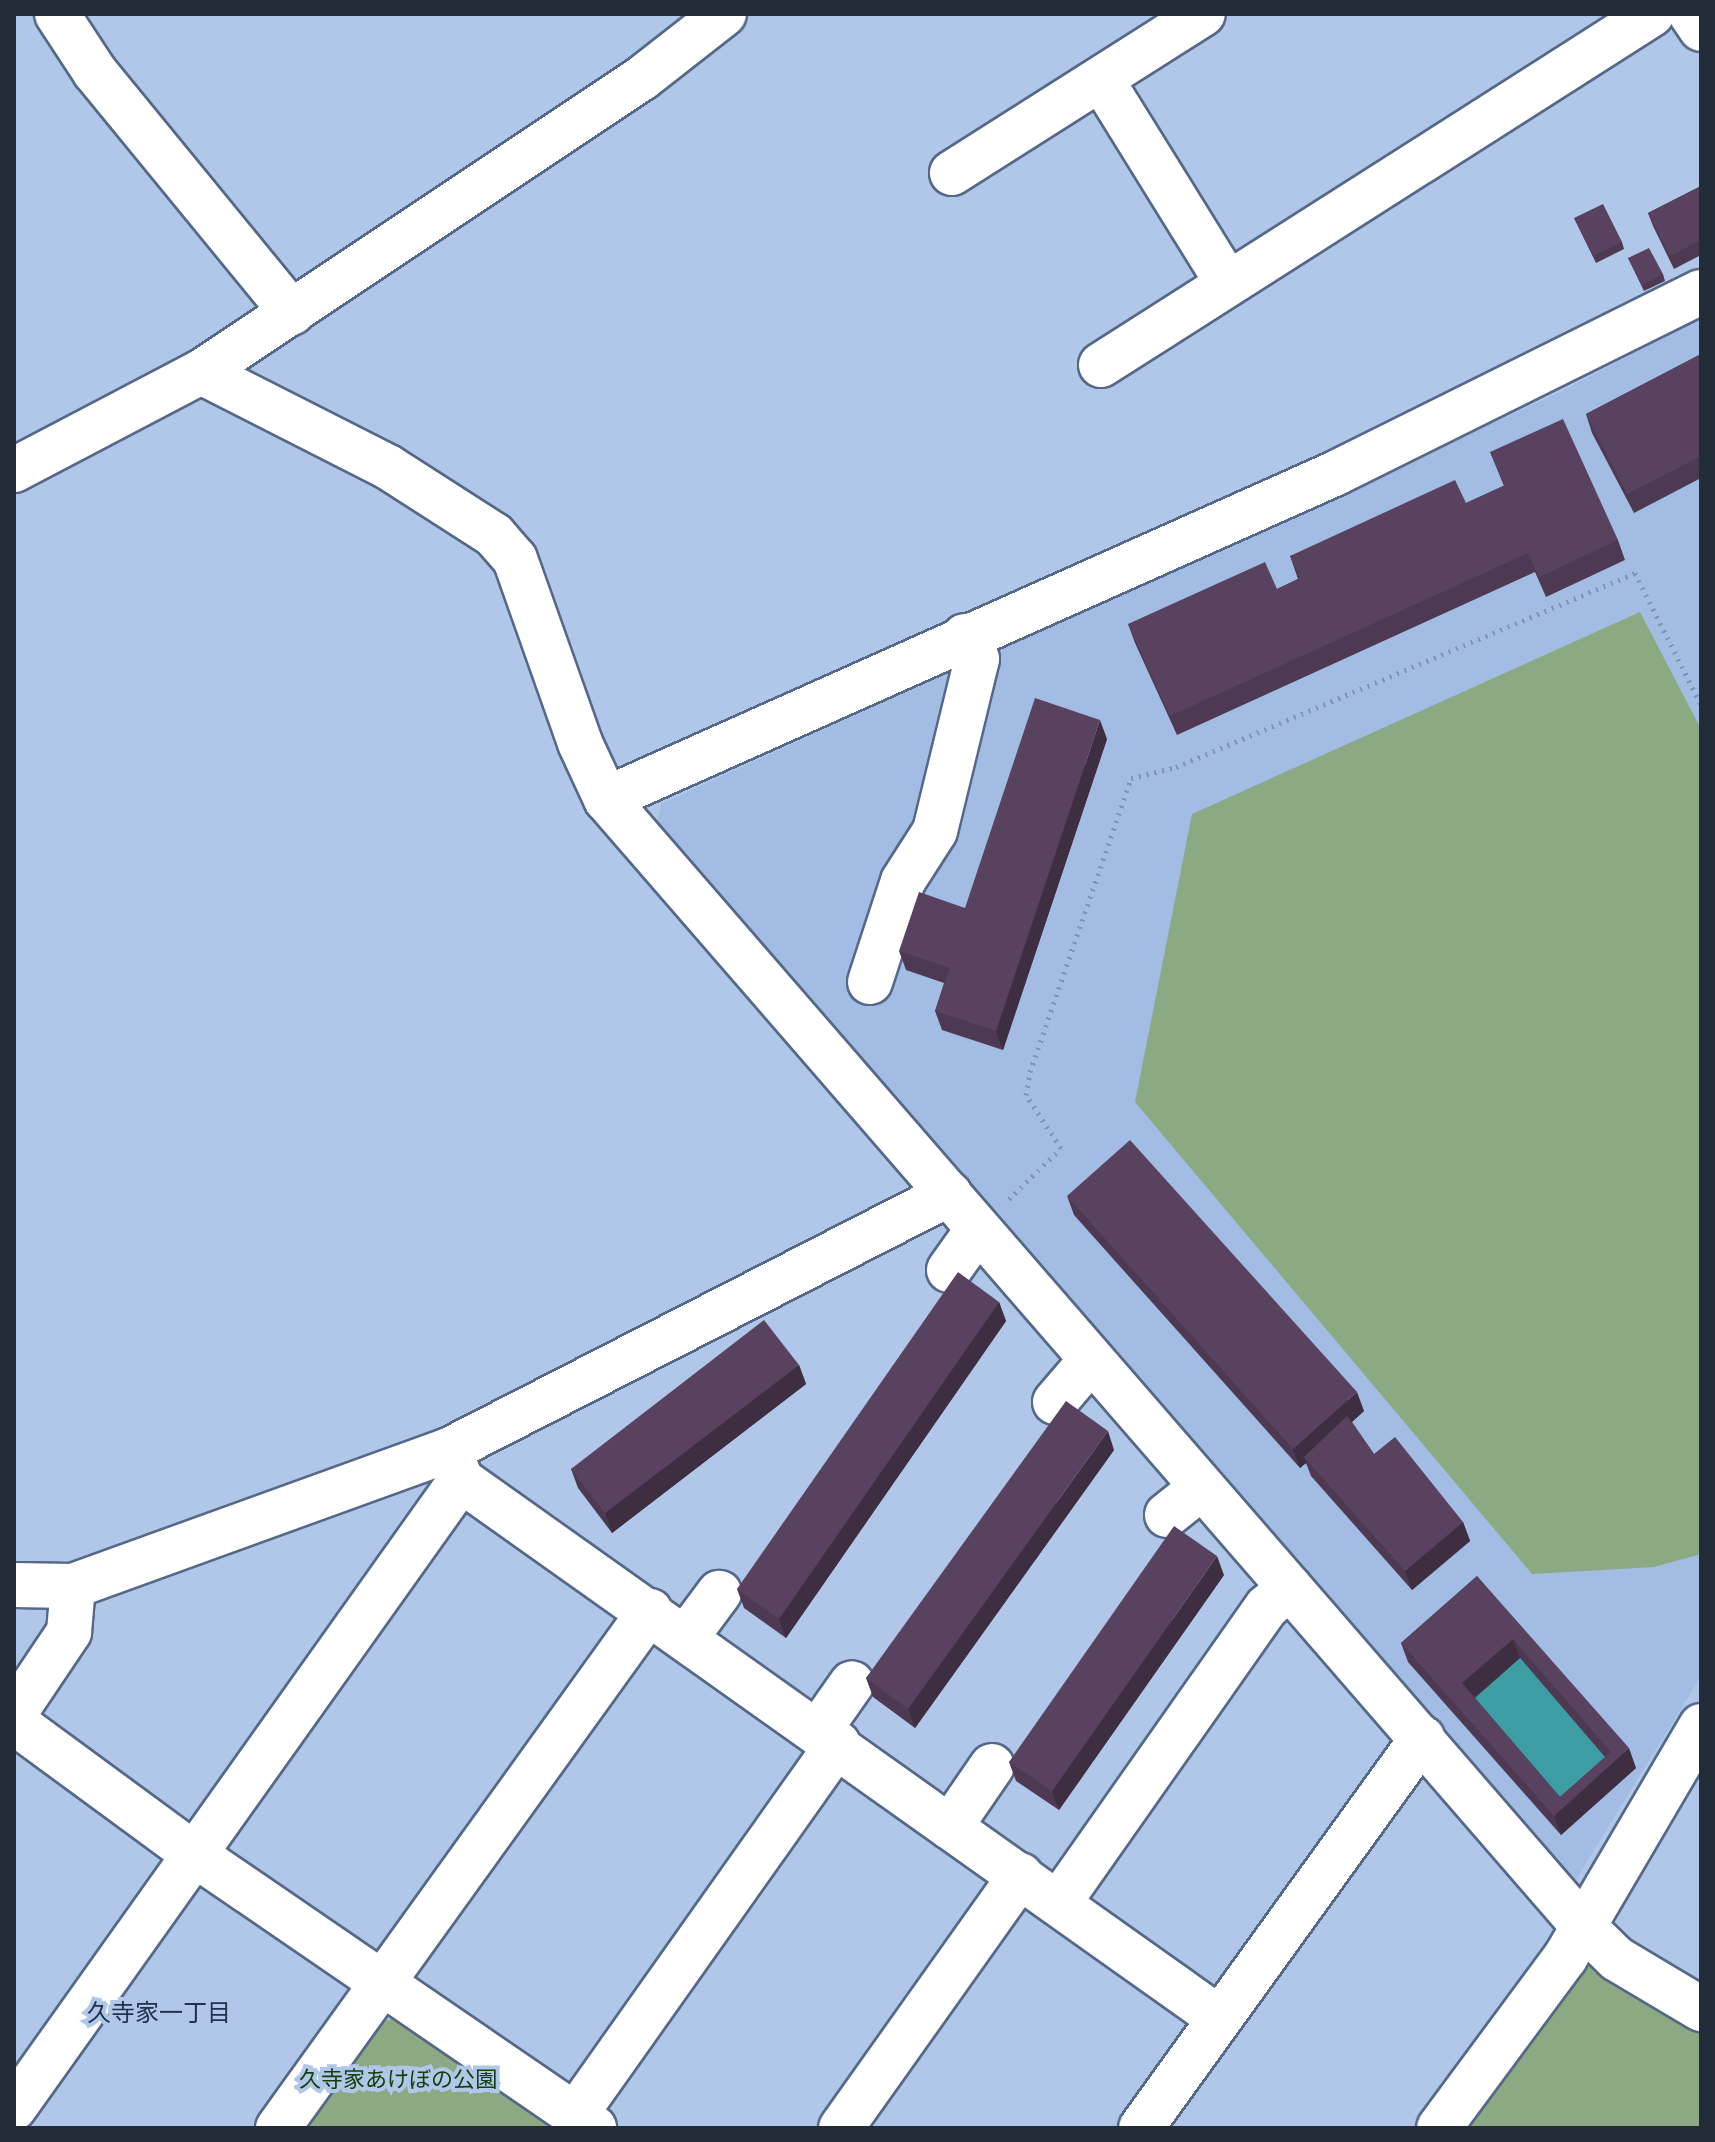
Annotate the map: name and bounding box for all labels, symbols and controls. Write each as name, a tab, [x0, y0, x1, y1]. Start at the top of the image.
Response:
district label: 久寺家一丁目	[87, 1999, 231, 2027]
park label: 久寺家あけぼの公園	[299, 2066, 497, 2092]

